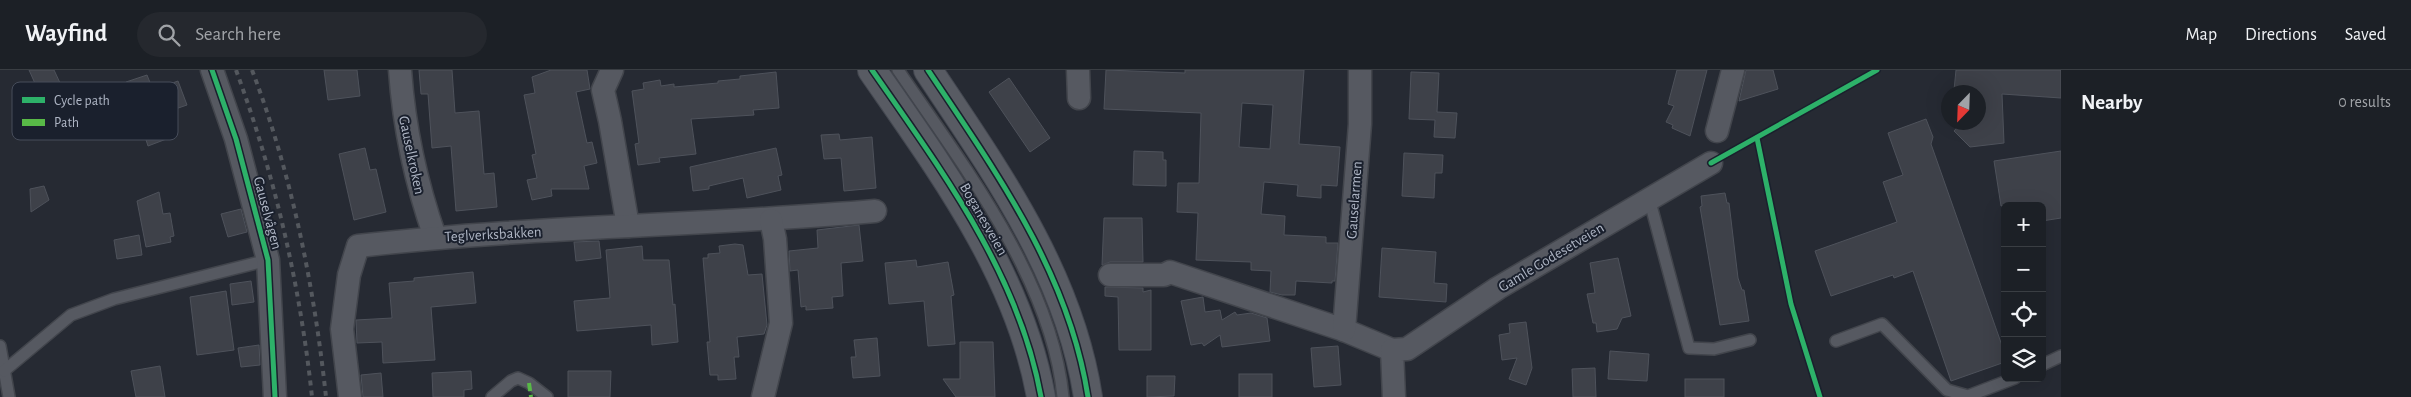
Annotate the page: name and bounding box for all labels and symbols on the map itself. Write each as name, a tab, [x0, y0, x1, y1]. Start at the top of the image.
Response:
legend	[12, 82, 178, 140]
north arrow	[1941, 85, 1986, 130]
text: Cycle path	[54, 94, 110, 108]
street label: Gauselkroken	[396, 114, 427, 196]
text: Path	[54, 116, 79, 130]
street label: Gauselarmen	[1344, 161, 1365, 239]
street label: Gauselvågen	[251, 175, 284, 251]
street label: Boganesveien	[957, 181, 1010, 258]
street label: Gamle Godesetveien	[1496, 220, 1607, 295]
street label: Teglverksbakken	[444, 224, 542, 245]

